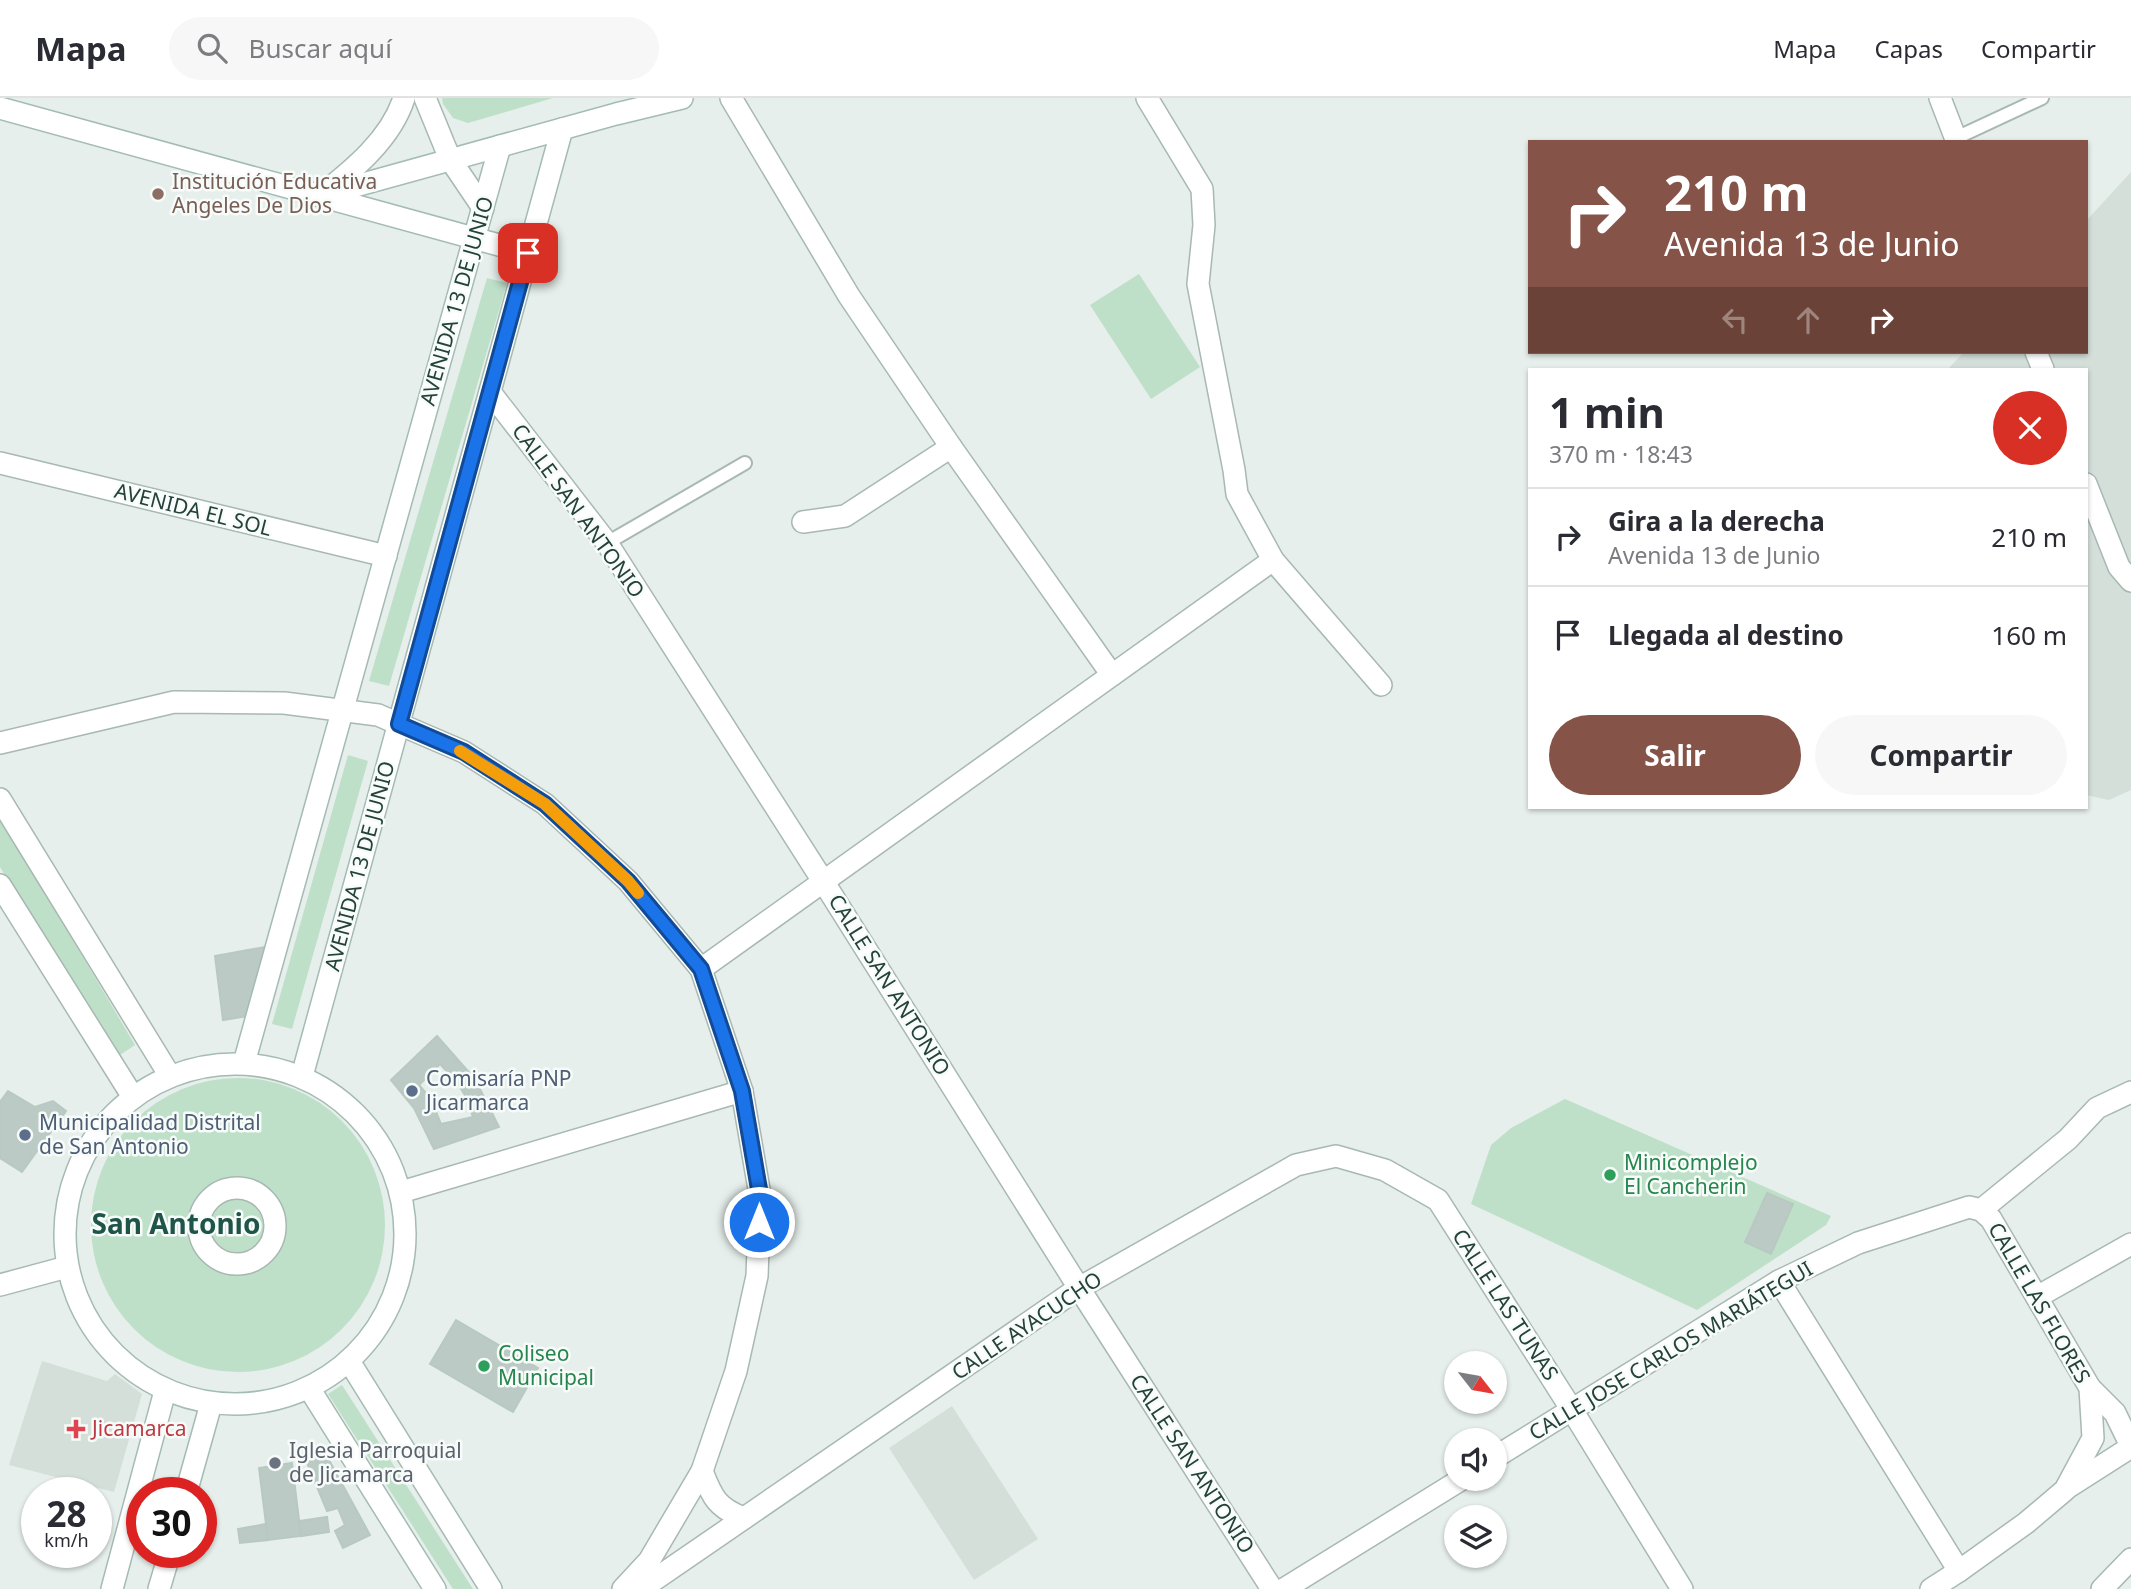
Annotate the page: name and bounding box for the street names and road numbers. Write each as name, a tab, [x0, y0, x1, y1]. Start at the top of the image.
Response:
street label: AVENIDA 13 DE JUNIO	[413, 193, 499, 409]
street label: CALLE SAN ANTONIO	[506, 418, 651, 603]
street label: AVENIDA EL SOL	[112, 476, 275, 542]
street label: AVENIDA 13 DE JUNIO	[318, 758, 401, 974]
street label: CALLE SAN ANTONIO	[823, 889, 957, 1080]
street label: CALLE LAS FLORES	[1982, 1217, 2097, 1388]
street label: CALLE LAS TUNAS	[1446, 1223, 1565, 1386]
street label: CALLE JOSE CARLOS MARIÁTEGUI	[1524, 1254, 1817, 1446]
street label: CALLE AYACUCHO	[946, 1264, 1107, 1386]
street label: CALLE SAN ANTONIO	[1124, 1368, 1261, 1559]

